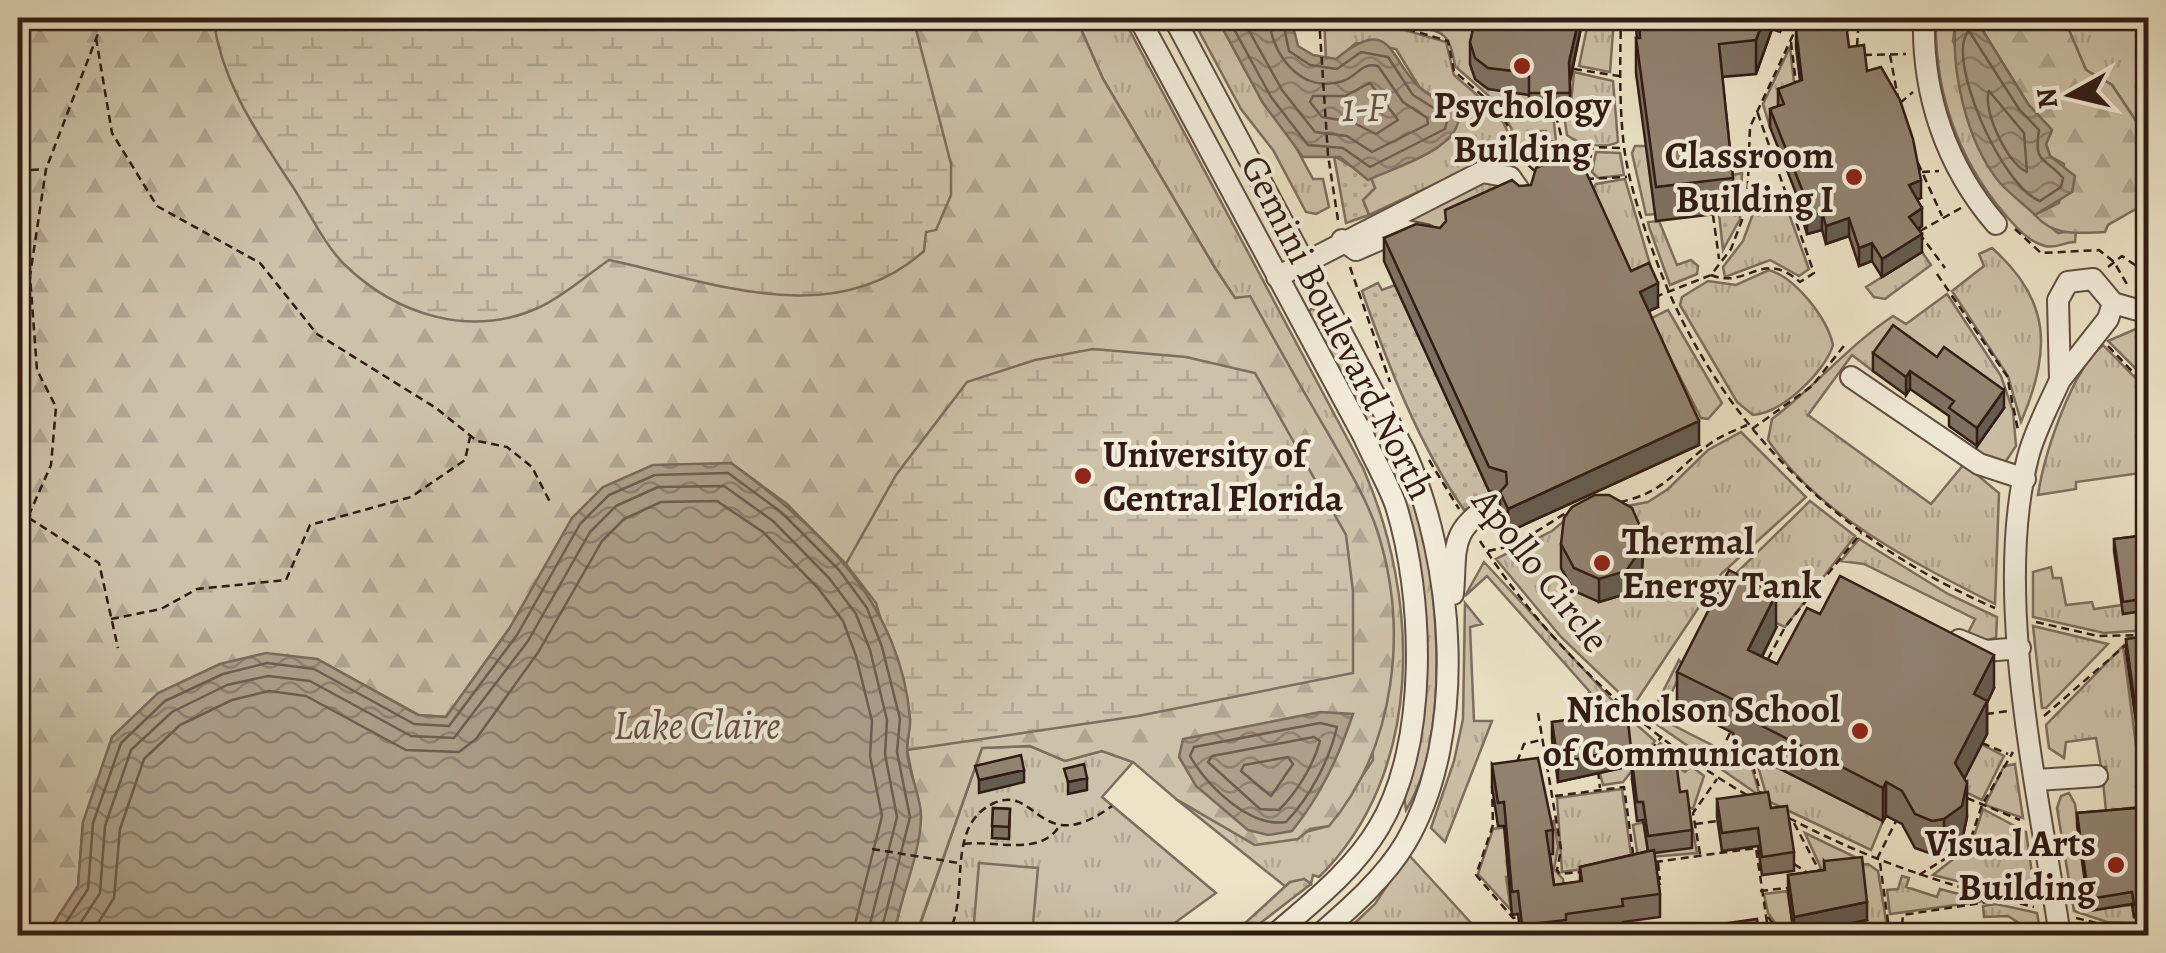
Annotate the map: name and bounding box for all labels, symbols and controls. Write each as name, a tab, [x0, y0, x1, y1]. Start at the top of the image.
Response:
north arrow	[2021, 45, 2121, 145]
marker: Psychology Building	[1511, 55, 1533, 77]
place label: Psychology Building	[1433, 79, 1612, 175]
water label: 1-F	[1342, 80, 1389, 135]
text: N	[2027, 86, 2067, 111]
place label: Classroom Building I	[1665, 129, 1834, 225]
street label: Gemini Boulevard North	[1229, 146, 1447, 508]
marker: Classroom Building I	[1843, 166, 1865, 188]
place label: University of Central Florida	[1103, 428, 1344, 524]
marker: University of Central Florida	[1072, 465, 1094, 487]
street label: Apollo Circle	[1460, 476, 1622, 663]
place label: Thermal Energy Tank	[1622, 515, 1822, 611]
marker: Thermal Energy Tank	[1591, 552, 1613, 574]
place label: Nicholson School of Communication	[1542, 683, 1840, 779]
water label: Lake Claire	[614, 698, 780, 753]
marker: Nicholson School of Communication	[1849, 720, 1871, 742]
place label: Visual Arts Building	[1924, 817, 2097, 913]
marker: Visual Arts Building	[2105, 854, 2127, 876]

